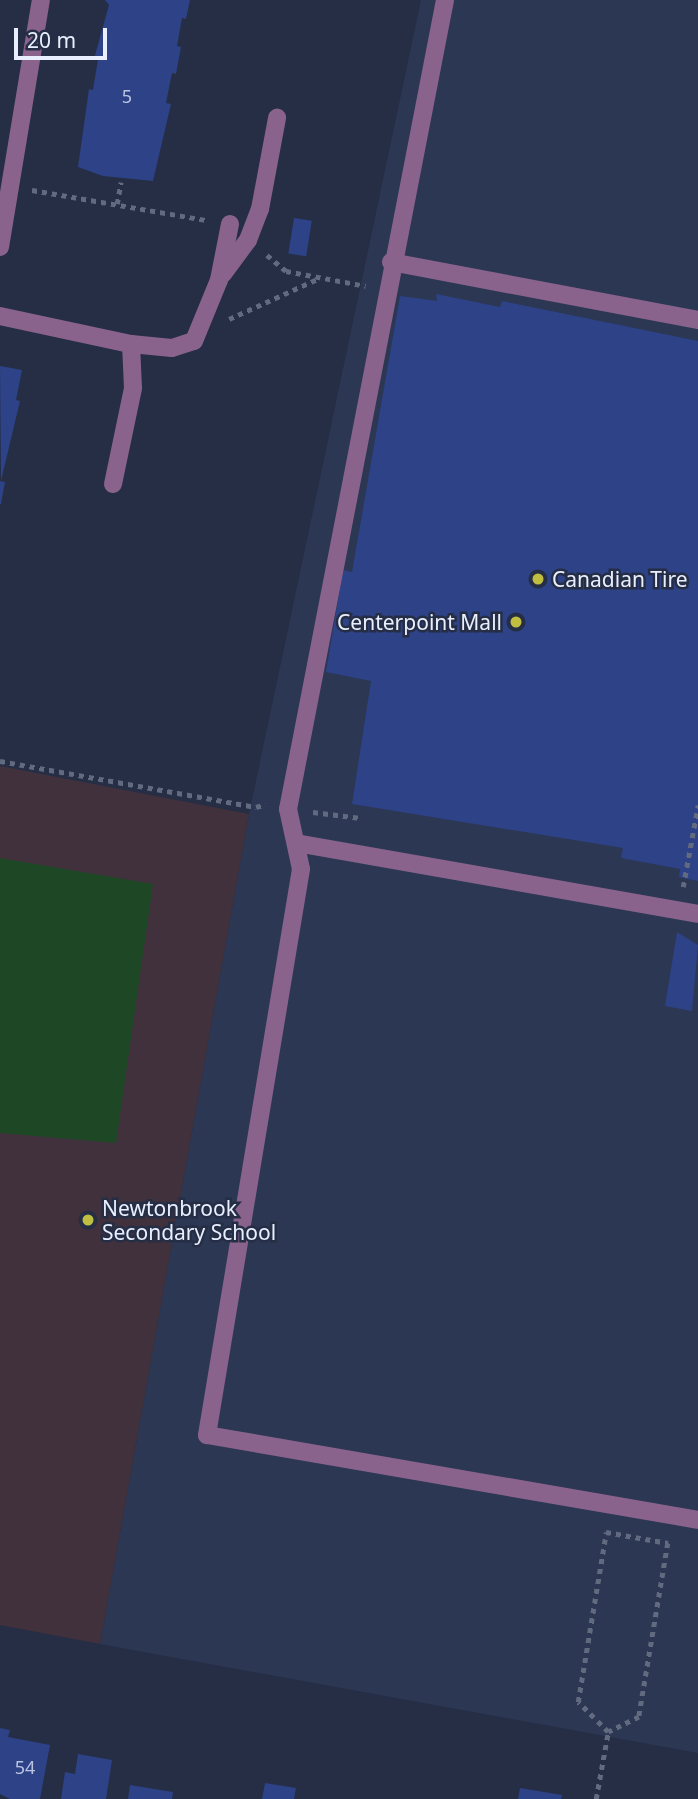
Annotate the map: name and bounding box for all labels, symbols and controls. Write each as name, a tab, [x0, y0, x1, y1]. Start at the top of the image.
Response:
scale bar	[18, 14, 110, 58]
text: 20 m	[27, 26, 76, 54]
house number: 5	[122, 85, 132, 107]
place label: Canadian Tire	[552, 566, 688, 592]
marker: Canadian Tire	[530, 571, 546, 587]
place label: Centerpoint Mall	[337, 609, 502, 635]
marker: Centerpoint Mall	[508, 614, 524, 630]
place label: Newtonbrook Secondary School	[102, 1195, 276, 1245]
marker: Newtonbrook Secondary School	[80, 1212, 96, 1228]
house number: 54	[15, 1756, 35, 1778]

